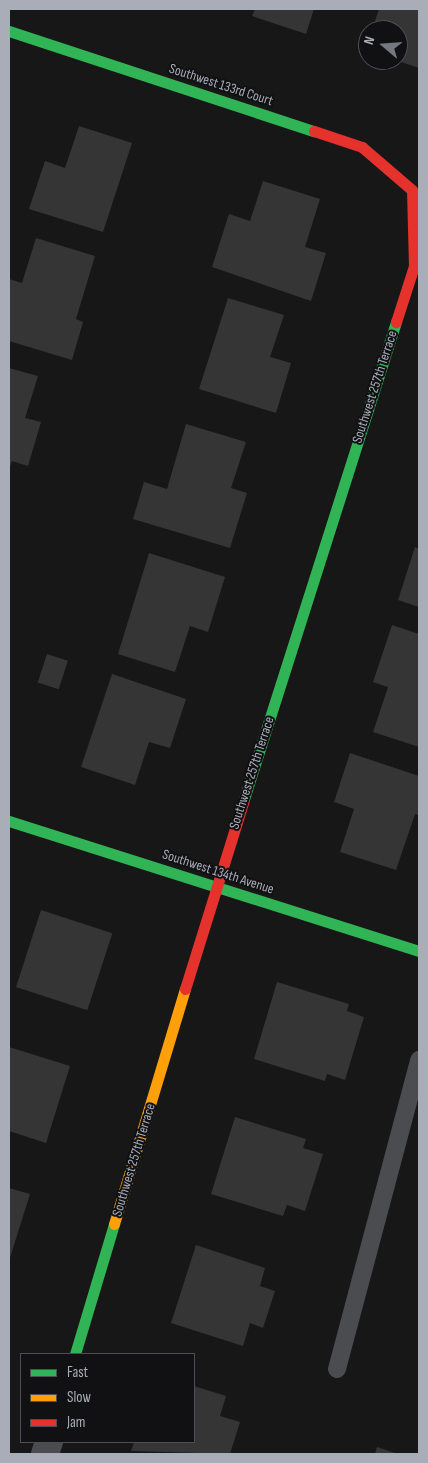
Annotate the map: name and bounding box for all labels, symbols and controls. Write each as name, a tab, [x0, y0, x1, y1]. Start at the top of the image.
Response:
north arrow	[358, 20, 408, 70]
text: N	[360, 34, 378, 47]
street label: Southwest 133rd Court	[167, 60, 275, 110]
street label: Southwest 257th Terrace	[349, 329, 401, 445]
street label: Southwest 257th Terrace	[226, 715, 278, 831]
street label: Southwest 134th Avenue	[160, 846, 276, 898]
street label: Southwest 257th Terrace	[109, 1102, 159, 1218]
legend	[20, 1353, 195, 1443]
text: Fast	[67, 1363, 88, 1382]
text: Slow	[67, 1388, 91, 1407]
text: Jam	[67, 1413, 85, 1432]

